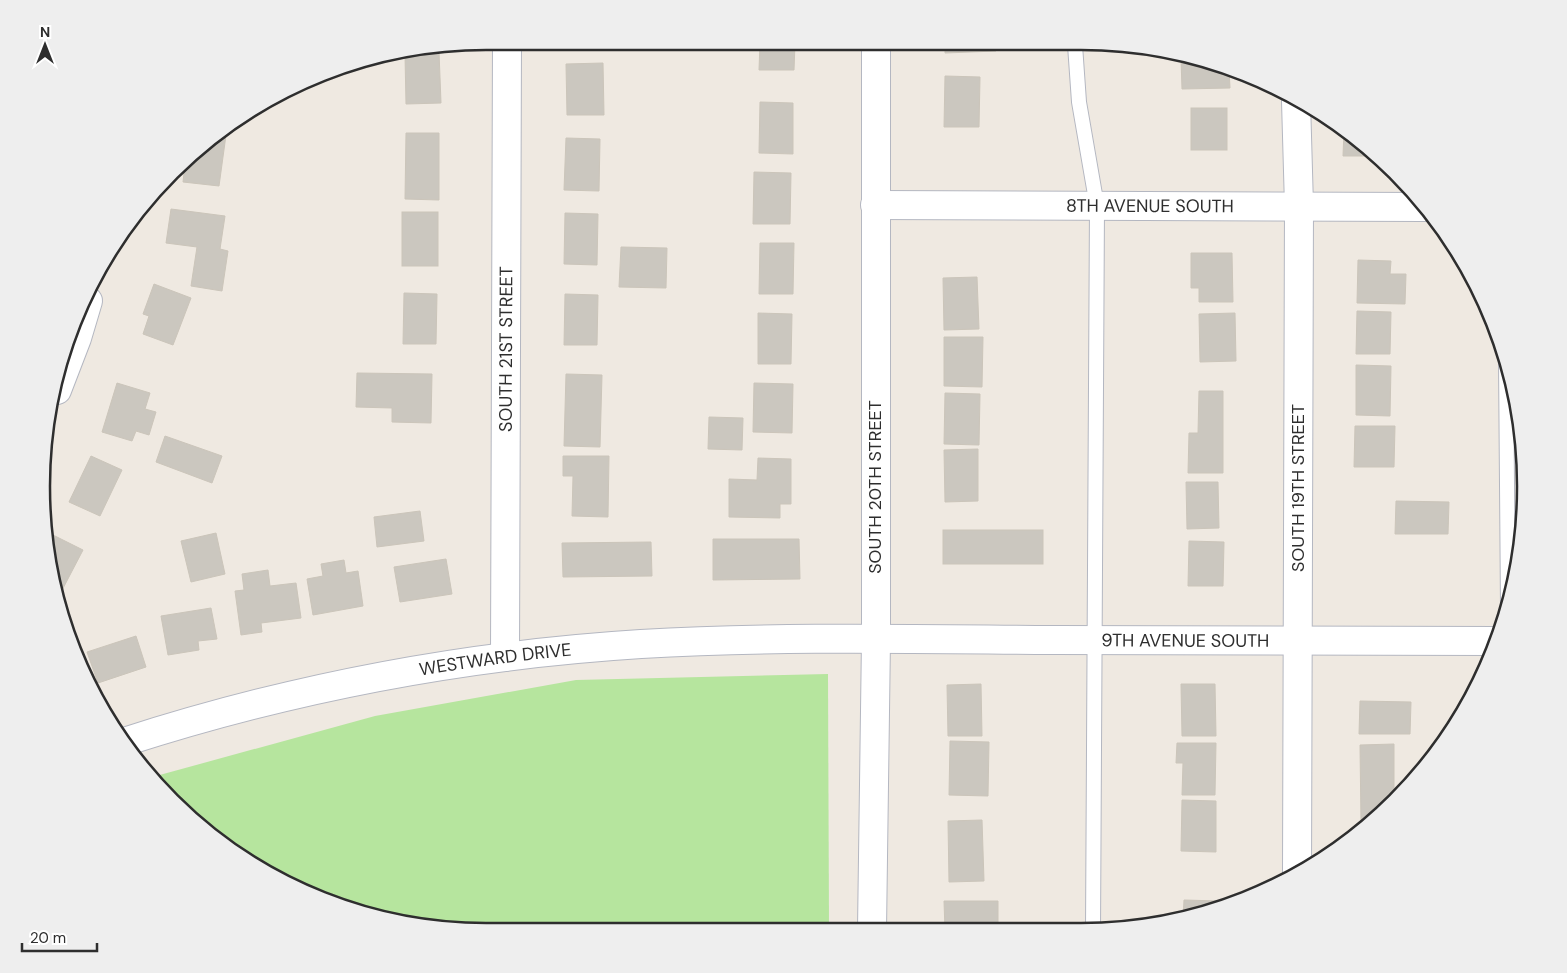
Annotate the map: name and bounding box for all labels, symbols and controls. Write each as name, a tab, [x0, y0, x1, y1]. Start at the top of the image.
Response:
north arrow	[20, 20, 70, 70]
text: N	[40, 23, 50, 41]
street label: 8TH AVENUE SOUTH	[1066, 194, 1234, 218]
street label: SOUTH 21ST STREET	[494, 266, 518, 432]
street label: SOUTH 20TH STREET	[863, 400, 887, 574]
street label: SOUTH 19TH STREET	[1286, 404, 1310, 572]
street label: 9TH AVENUE SOUTH	[1101, 628, 1269, 653]
street label: WESTWARD DRIVE	[417, 638, 573, 682]
scale bar	[22, 920, 98, 952]
text: 20 m	[30, 928, 66, 948]

